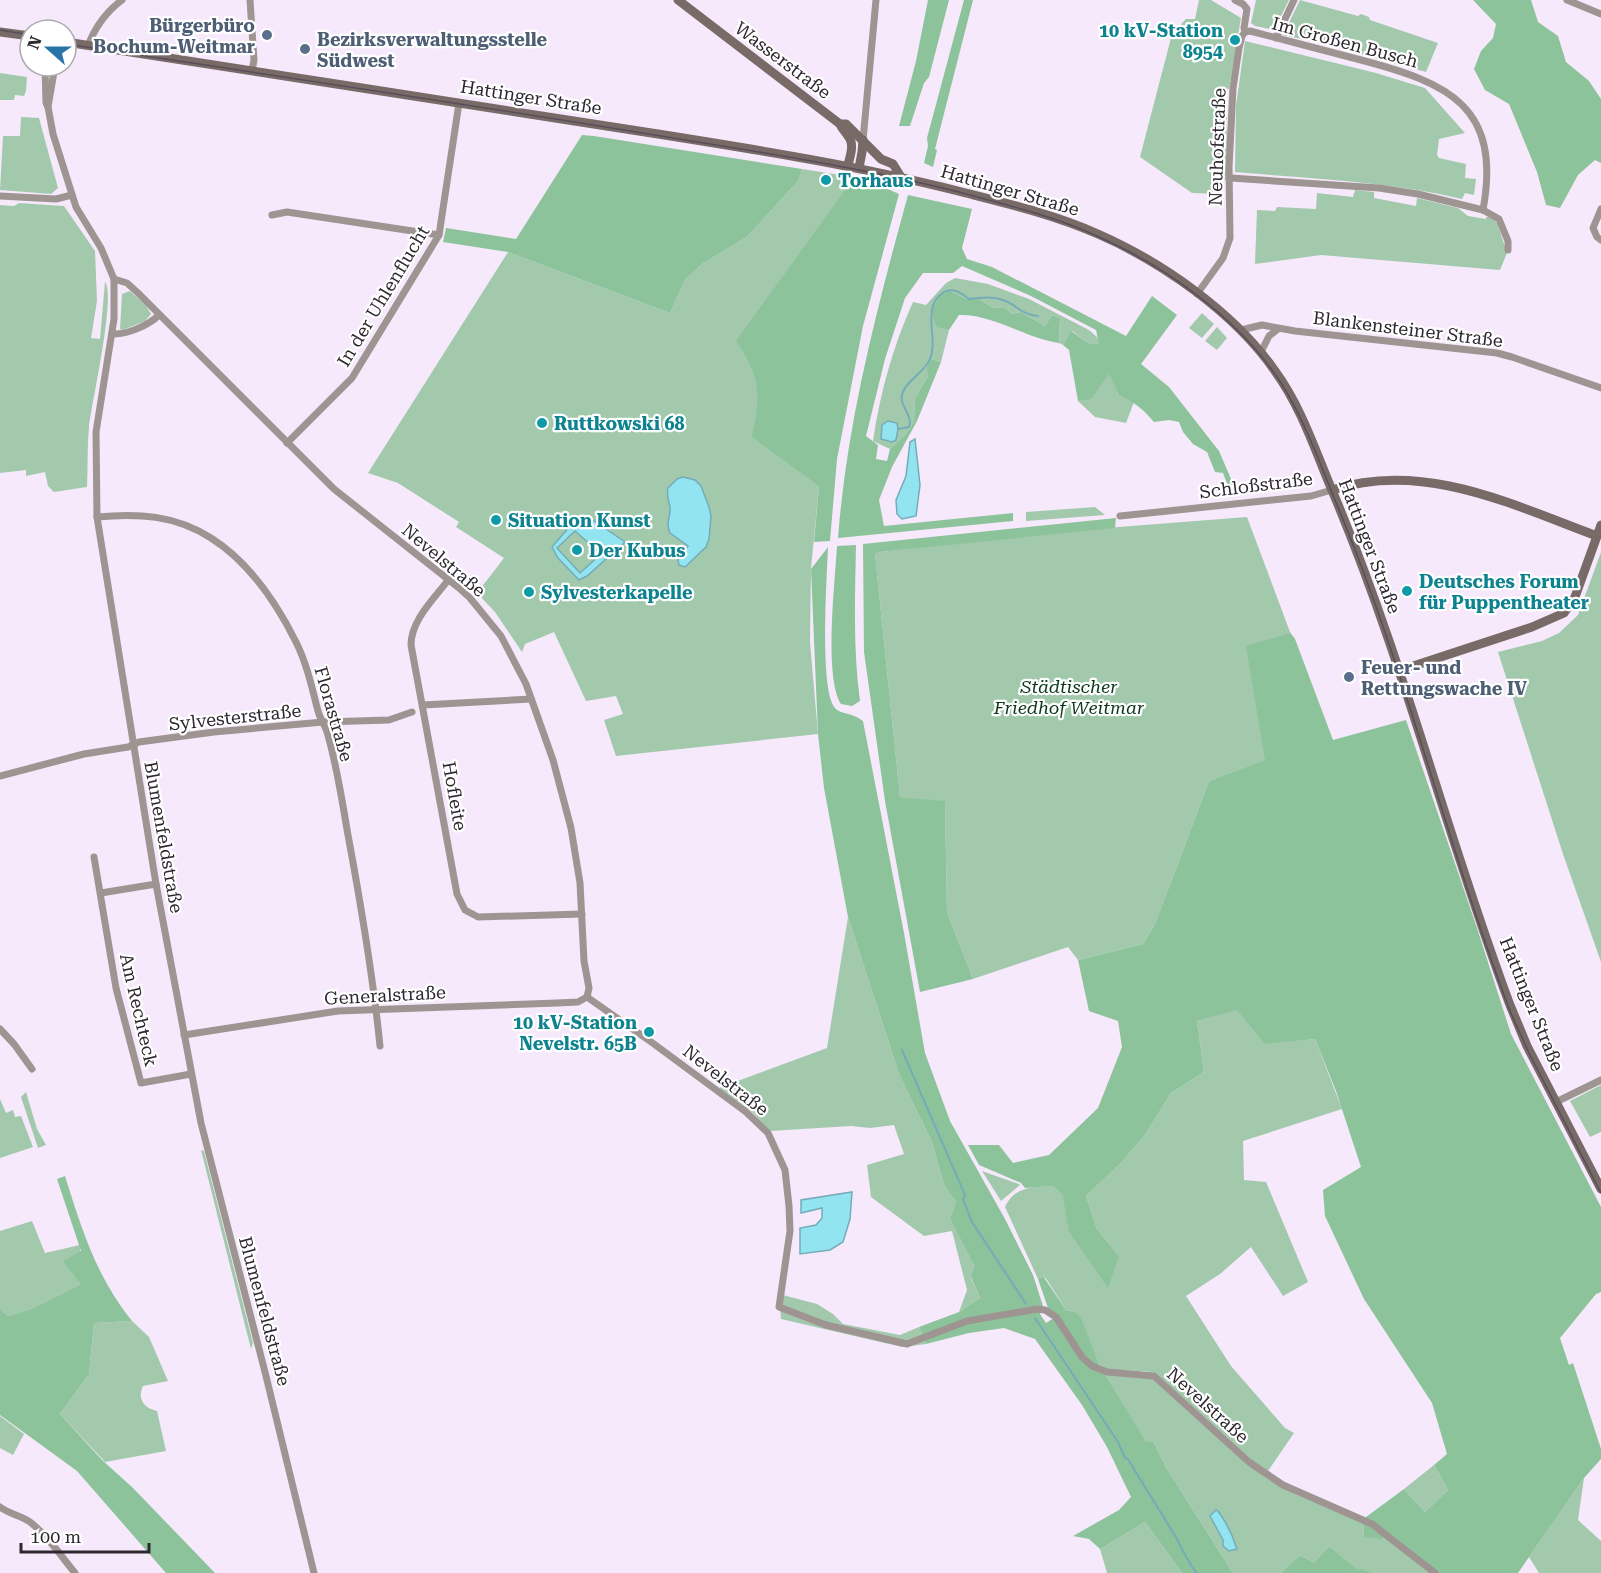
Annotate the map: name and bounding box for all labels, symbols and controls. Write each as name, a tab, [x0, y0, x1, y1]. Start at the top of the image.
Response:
street label: Im Großen Busch	[1270, 12, 1421, 72]
place label: Bürgerbüro Bochum-Weitmar	[93, 15, 255, 57]
street label: Wasserstraße	[731, 17, 835, 103]
north arrow	[18, 18, 78, 78]
place label: 10 kV-Station 8954	[1099, 20, 1223, 62]
marker: Bürgerbüro Bochum-Weitmar	[260, 28, 274, 42]
place label: Bezirksverwaltungsstelle Südwest	[317, 29, 548, 71]
marker: 10 kV-Station 8954	[1228, 33, 1242, 47]
text: N	[23, 34, 46, 52]
marker: Bezirksverwaltungsstelle Südwest	[298, 42, 312, 56]
street label: Hattinger Straße	[459, 75, 603, 119]
street label: Neuhofstraße	[1204, 88, 1230, 206]
street label: Hattinger Straße	[938, 160, 1082, 220]
place label: Torhaus	[838, 170, 913, 191]
marker: Torhaus	[819, 173, 833, 187]
street label: In der Uhlenflucht	[333, 221, 434, 370]
street label: Blankensteiner Straße	[1312, 307, 1504, 351]
place label: Ruttkowski 68	[554, 413, 685, 434]
marker: Ruttkowski 68	[535, 416, 549, 430]
street label: Schloßstraße	[1198, 468, 1314, 502]
street label: Hattinger Straße	[1335, 476, 1405, 617]
place label: Situation Kunst	[508, 510, 651, 531]
marker: Situation Kunst	[489, 513, 503, 527]
street label: Nevelstraße	[398, 519, 490, 601]
place label: Der Kubus	[589, 540, 686, 561]
marker: Der Kubus	[570, 543, 584, 557]
place label: Deutsches Forum für Puppentheater	[1419, 571, 1589, 613]
place label: Sylvesterkapelle	[541, 582, 693, 603]
marker: Deutsches Forum für Puppentheater	[1400, 584, 1414, 598]
marker: Sylvesterkapelle	[522, 585, 536, 599]
place label: Feuer- und Rettungswache IV	[1361, 657, 1527, 699]
street label: Florastraße	[310, 664, 358, 764]
marker: Feuer- und Rettungswache IV	[1342, 670, 1356, 684]
park label: Städtischer Friedhof Weitmar	[993, 676, 1145, 718]
street label: Sylvesterstraße	[168, 700, 302, 734]
street label: Blumenfeldstraße	[140, 759, 188, 915]
street label: Hofleite	[439, 760, 471, 832]
street label: Hattinger Straße	[1496, 934, 1569, 1074]
street label: Am Rechteck	[116, 951, 162, 1069]
street label: Generalstraße	[324, 981, 446, 1009]
place label: 10 kV-Station Nevelstr. 65B	[513, 1012, 637, 1054]
marker: 10 kV-Station Nevelstr. 65B	[642, 1025, 656, 1039]
street label: Nevelstraße	[679, 1040, 773, 1120]
street label: Blumenfeldstraße	[235, 1234, 295, 1388]
street label: Nevelstraße	[1163, 1363, 1253, 1447]
scale bar	[21, 1516, 148, 1554]
text: 100 m	[30, 1526, 81, 1547]

